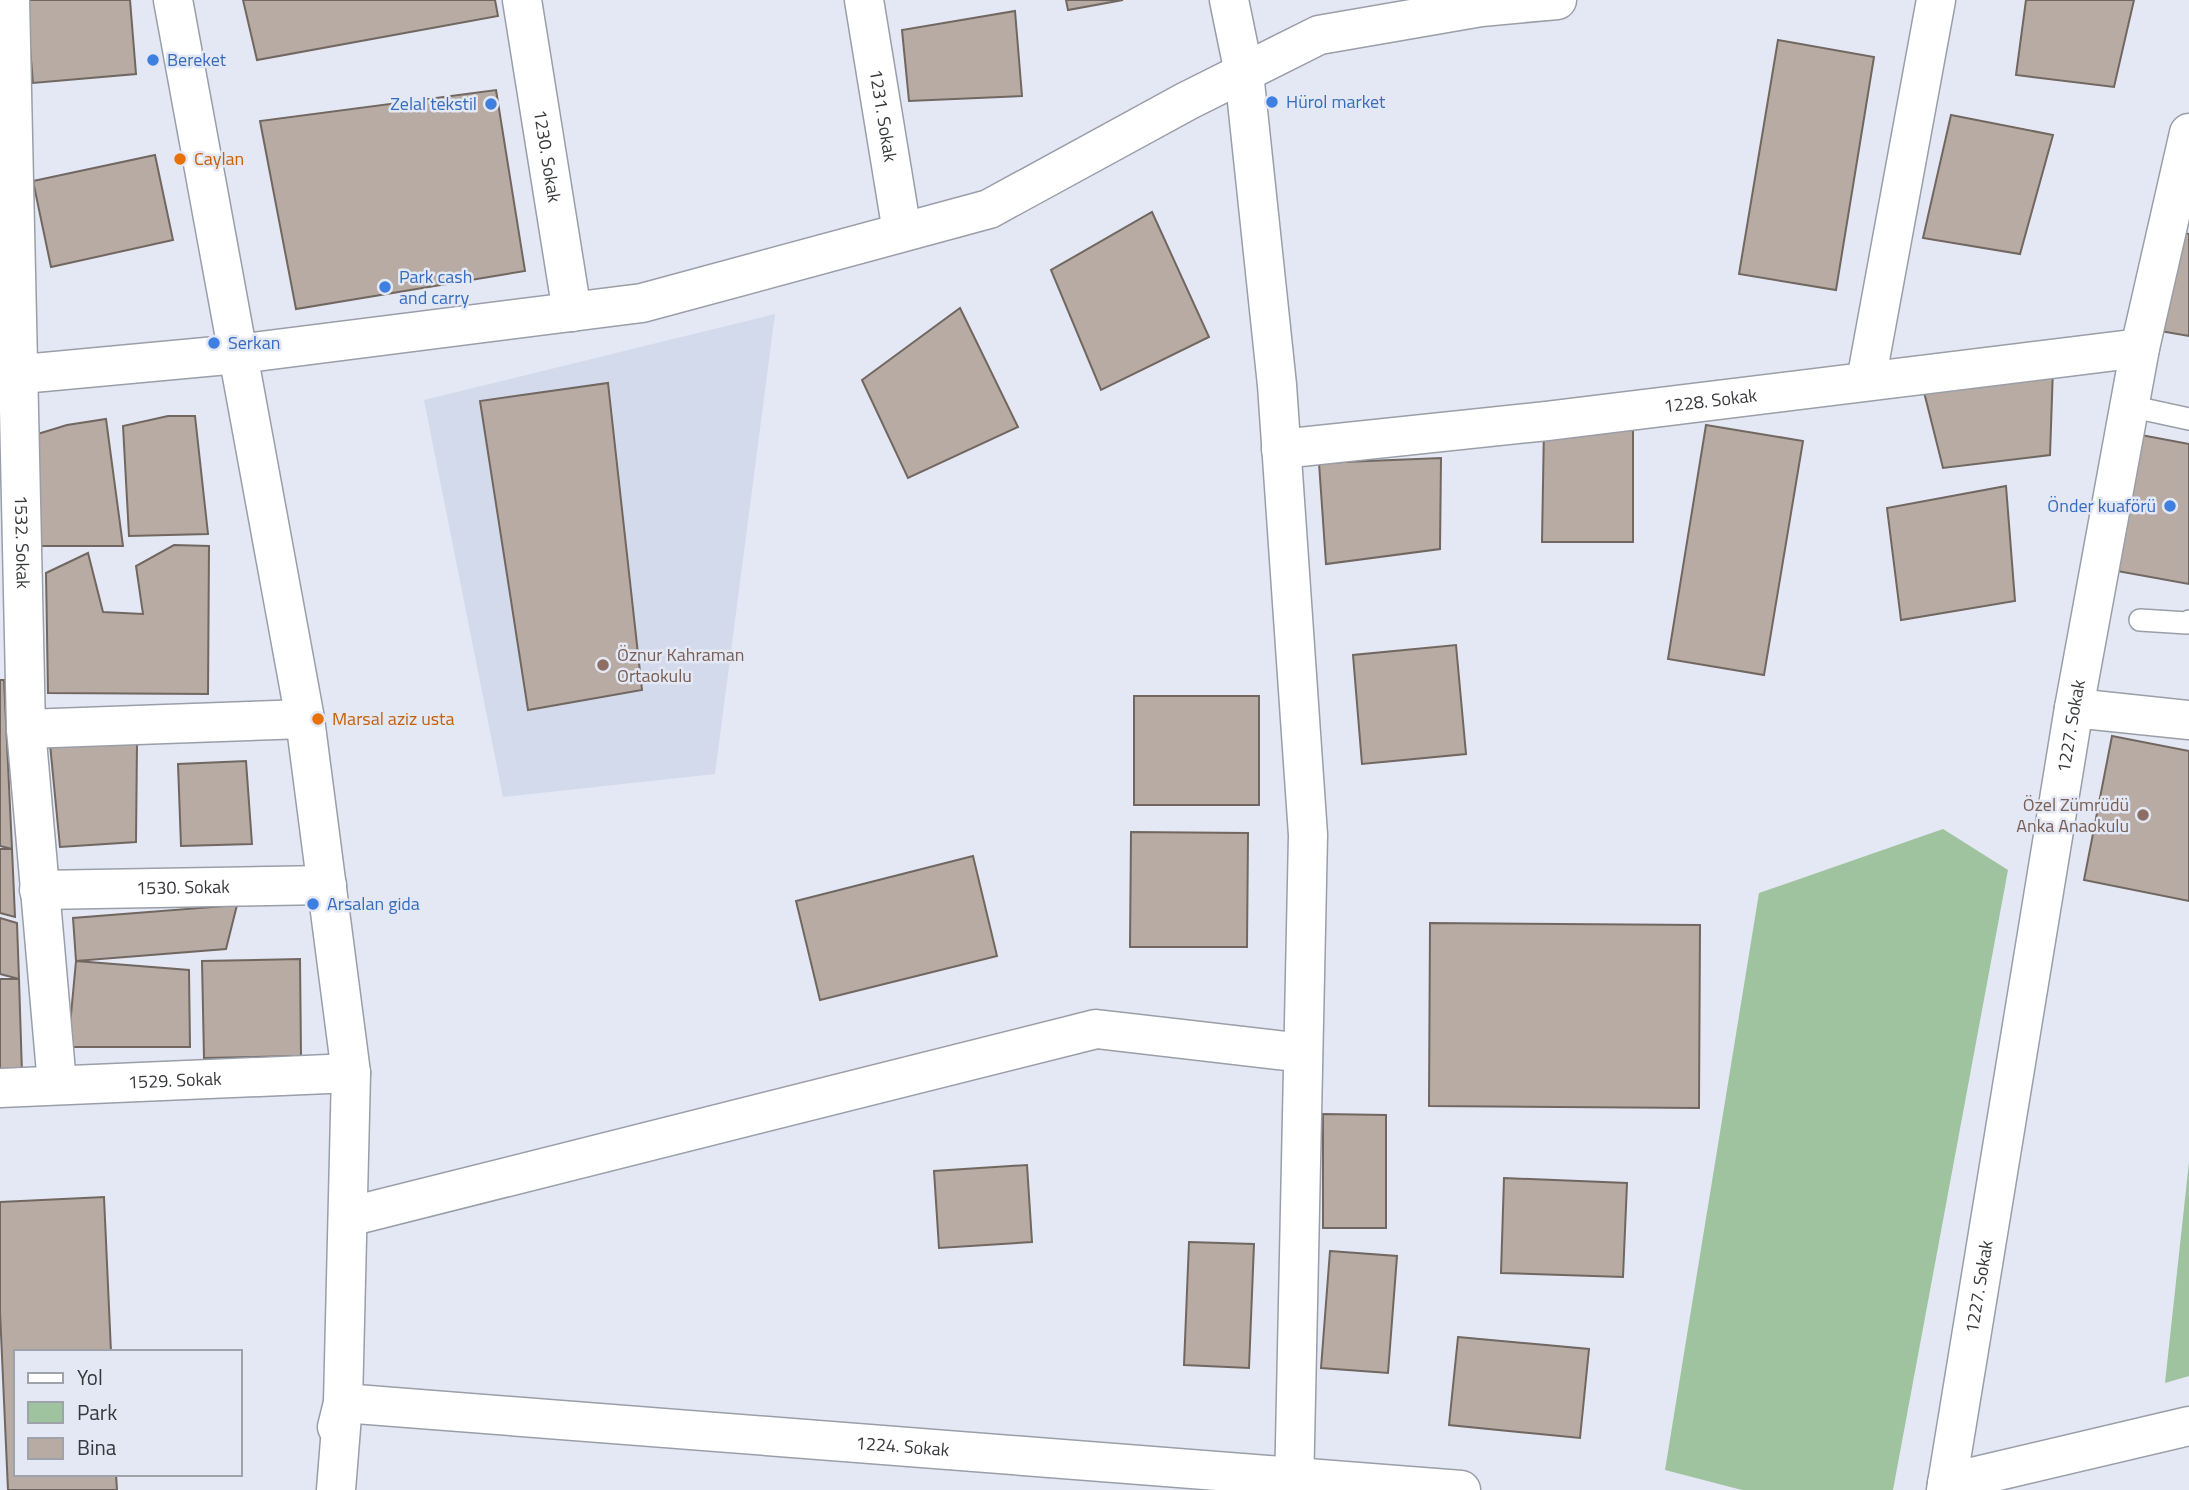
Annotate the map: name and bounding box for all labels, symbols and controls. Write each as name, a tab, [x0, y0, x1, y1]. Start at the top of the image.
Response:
place label: Bereket	[167, 46, 227, 73]
marker: Bereket	[145, 52, 161, 68]
street label: 1231. Sokak	[863, 67, 904, 164]
place label: Hürol market	[1286, 88, 1386, 115]
place label: Zelal tekstil	[390, 90, 477, 117]
marker: Hürol market	[1264, 94, 1280, 110]
marker: Zelal tekstil	[483, 96, 499, 112]
street label: 1230. Sokak	[527, 108, 568, 205]
place label: Caylan	[194, 145, 244, 172]
marker: Caylan	[172, 151, 188, 167]
place label: Park cash and carry	[399, 263, 472, 311]
marker: Park cash and carry	[377, 279, 393, 295]
place label: Serkan	[228, 329, 280, 356]
marker: Serkan	[206, 335, 222, 351]
street label: 1228. Sokak	[1662, 381, 1759, 420]
place label: Önder kuaförü	[2047, 492, 2156, 519]
street label: 1532. Sokak	[8, 495, 37, 589]
marker: Önder kuaförü	[2162, 498, 2178, 514]
place label: Öznur Kahraman Ortaokulu	[617, 641, 744, 689]
marker: Öznur Kahraman Ortaokulu	[595, 657, 611, 673]
street label: 1227. Sokak	[2050, 677, 2092, 775]
place label: Marsal aziz usta	[332, 705, 454, 732]
marker: Marsal aziz usta	[310, 711, 326, 727]
place label: Özel Zümrüdü Anka Anaokulu	[2016, 791, 2129, 839]
marker: Özel Zümrüdü Anka Anaokulu	[2135, 807, 2151, 823]
street label: 1530. Sokak	[136, 873, 230, 901]
place label: Arsalan gida	[327, 890, 420, 917]
marker: Arsalan gida	[305, 896, 321, 912]
street label: 1529. Sokak	[127, 1065, 223, 1096]
street label: 1227. Sokak	[1958, 1238, 2000, 1335]
legend	[14, 1350, 242, 1476]
text: Yol	[77, 1361, 103, 1393]
text: Park	[77, 1396, 117, 1428]
street label: 1224. Sokak	[855, 1429, 951, 1463]
text: Bina	[77, 1431, 117, 1463]

